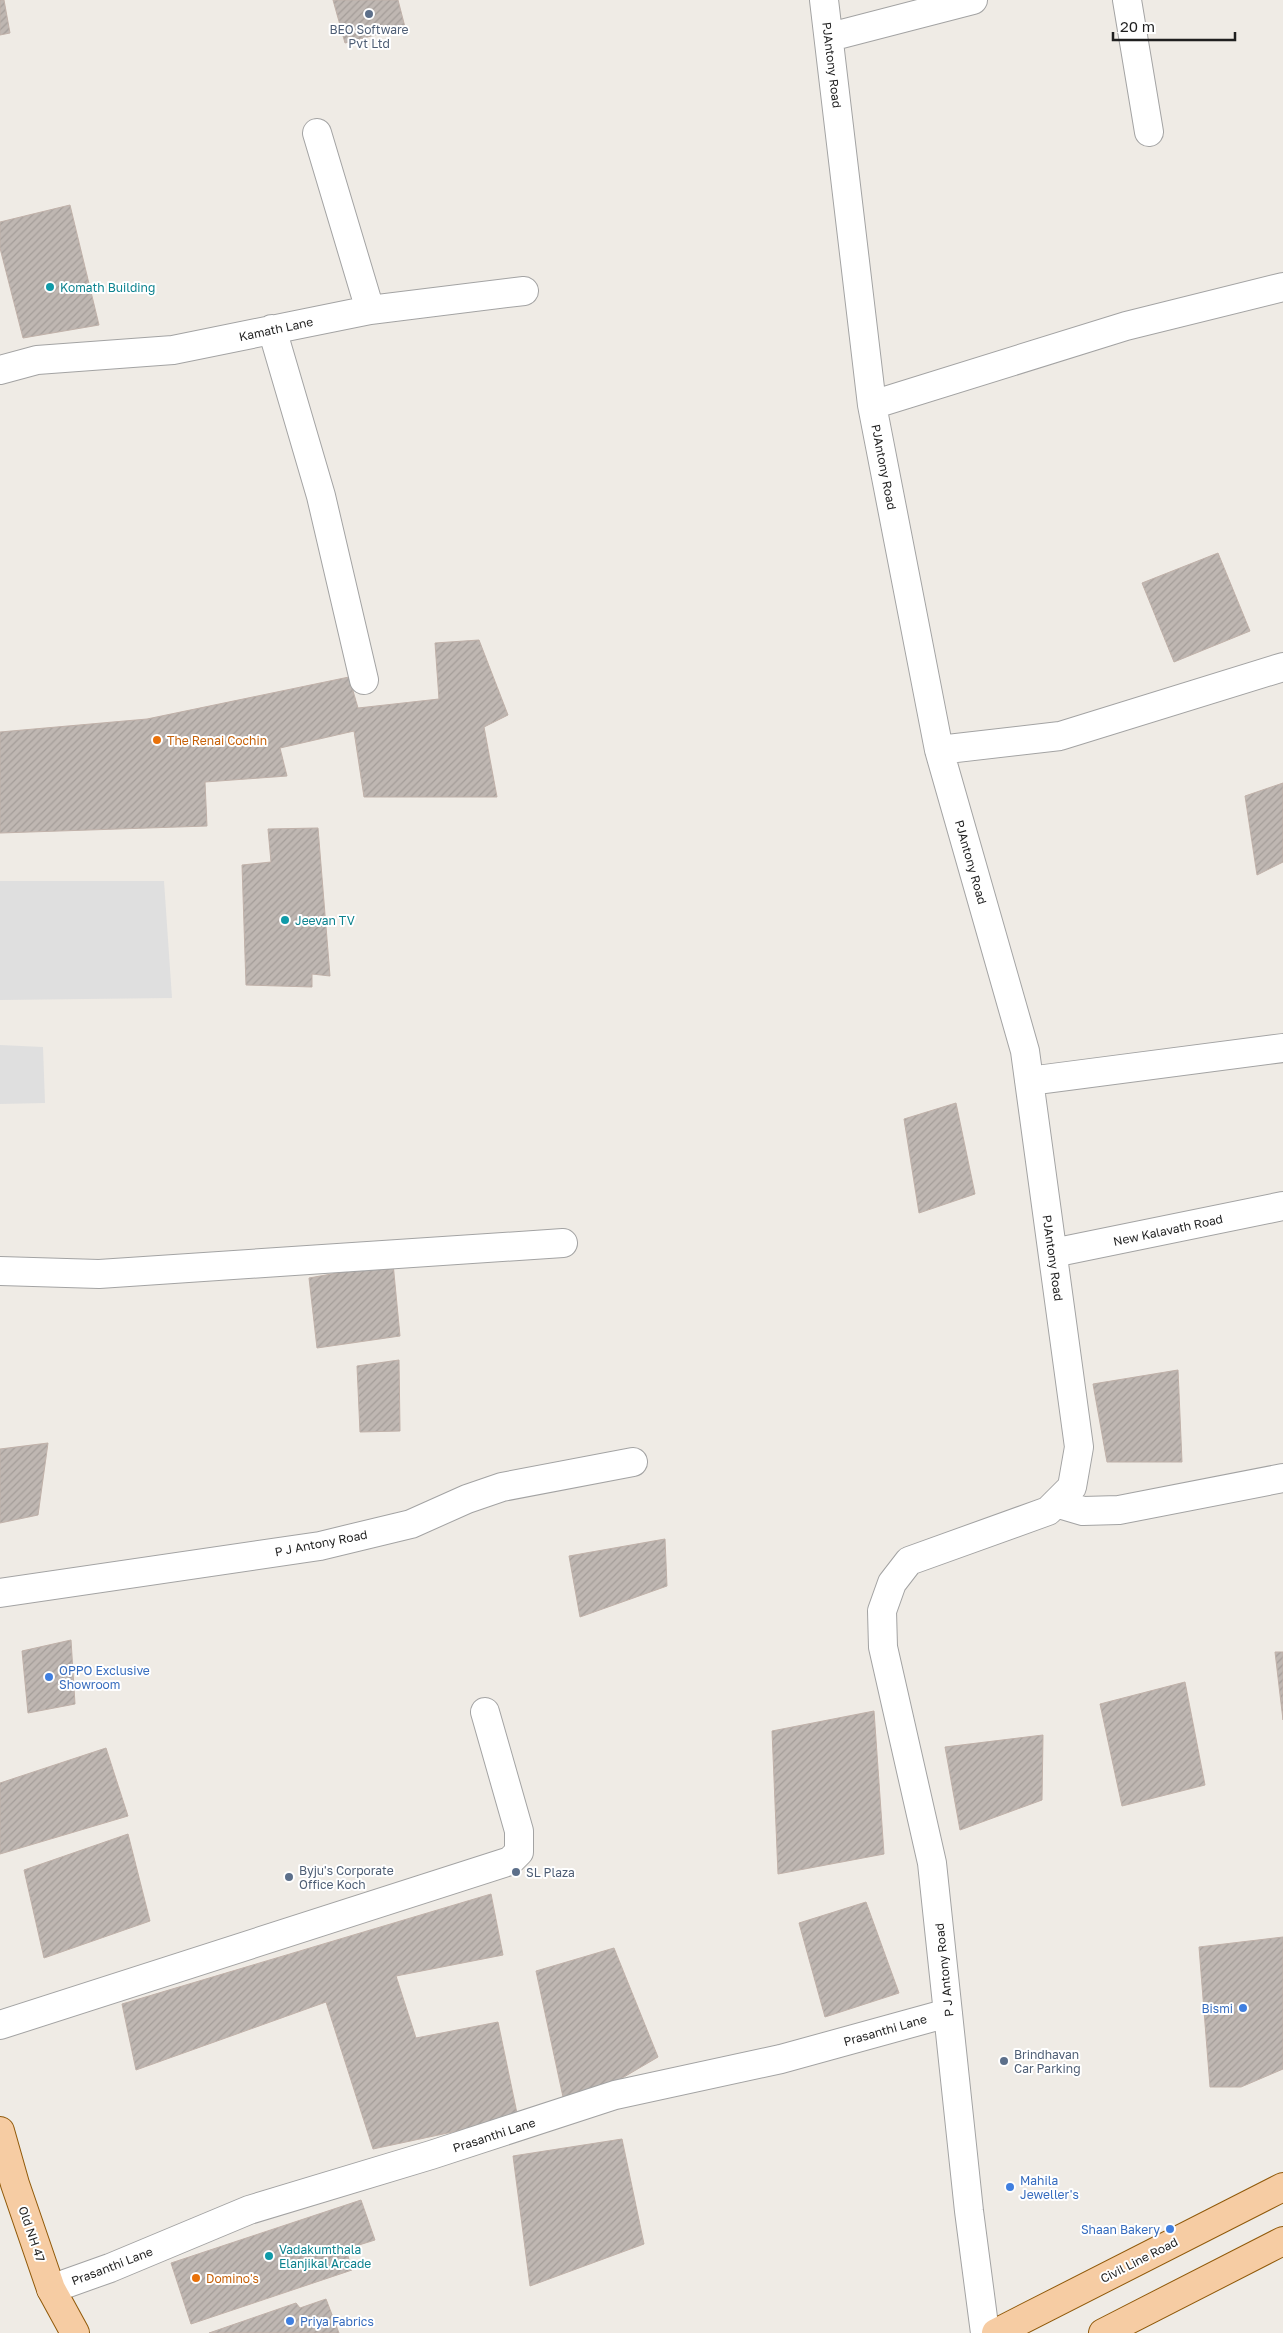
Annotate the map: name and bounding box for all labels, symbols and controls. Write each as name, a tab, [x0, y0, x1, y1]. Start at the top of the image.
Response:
marker: BEO Software Pvt Ltd	[363, 8, 375, 20]
scale bar	[1113, 10, 1236, 42]
text: 20 m	[1120, 17, 1155, 35]
street label: PJAntony Road	[819, 21, 845, 109]
place label: BEO Software Pvt Ltd	[329, 22, 409, 51]
place label: Komath Building	[60, 280, 155, 295]
marker: Komath Building	[44, 281, 56, 293]
street label: Kamath Lane	[238, 314, 315, 344]
street label: PJAntony Road	[868, 423, 900, 511]
place label: The Renai Cochin	[167, 733, 267, 748]
marker: The Renai Cochin	[151, 734, 163, 746]
street label: PJAntony Road	[952, 818, 990, 906]
place label: Jeevan TV	[295, 913, 355, 928]
marker: Jeevan TV	[279, 914, 291, 926]
street label: New Kalavath Road	[1112, 1211, 1224, 1249]
street label: PJAntony Road	[1040, 1214, 1066, 1302]
street label: P J Antony Road	[273, 1527, 369, 1559]
place label: OPPO Exclusive Showroom	[59, 1663, 150, 1692]
marker: OPPO Exclusive Showroom	[43, 1671, 55, 1683]
place label: Byju's Corporate Office Koch	[299, 1863, 394, 1892]
place label: SL Plaza	[526, 1865, 575, 1880]
marker: SL Plaza	[510, 1866, 522, 1878]
marker: Byju's Corporate Office Koch	[283, 1871, 295, 1883]
street label: P J Antony Road	[932, 1922, 956, 2018]
place label: Bismi	[1202, 2001, 1233, 2016]
marker: Bismi	[1237, 2002, 1249, 2014]
street label: Prasanthi Lane	[842, 2011, 928, 2049]
place label: Brindhavan Car Parking	[1014, 2047, 1081, 2076]
marker: Brindhavan Car Parking	[998, 2055, 1010, 2067]
street label: Prasanthi Lane	[451, 2115, 537, 2155]
place label: Mahila Jeweller's	[1020, 2173, 1079, 2202]
marker: Mahila Jeweller's	[1004, 2181, 1016, 2193]
street label: Old NH 47	[15, 2204, 49, 2264]
place label: Shaan Bakery	[1081, 2222, 1160, 2237]
marker: Shaan Bakery	[1164, 2223, 1176, 2235]
street label: Civil Line Road	[1098, 2234, 1180, 2286]
place label: Vadakumthala Elanjikal Arcade	[279, 2242, 371, 2271]
street label: Prasanthi Lane	[69, 2244, 155, 2288]
marker: Vadakumthala Elanjikal Arcade	[263, 2250, 275, 2262]
place label: Domino's	[206, 2271, 259, 2286]
marker: Domino's	[190, 2272, 202, 2284]
place label: Priya Fabrics	[300, 2314, 374, 2329]
marker: Priya Fabrics	[284, 2315, 296, 2327]

